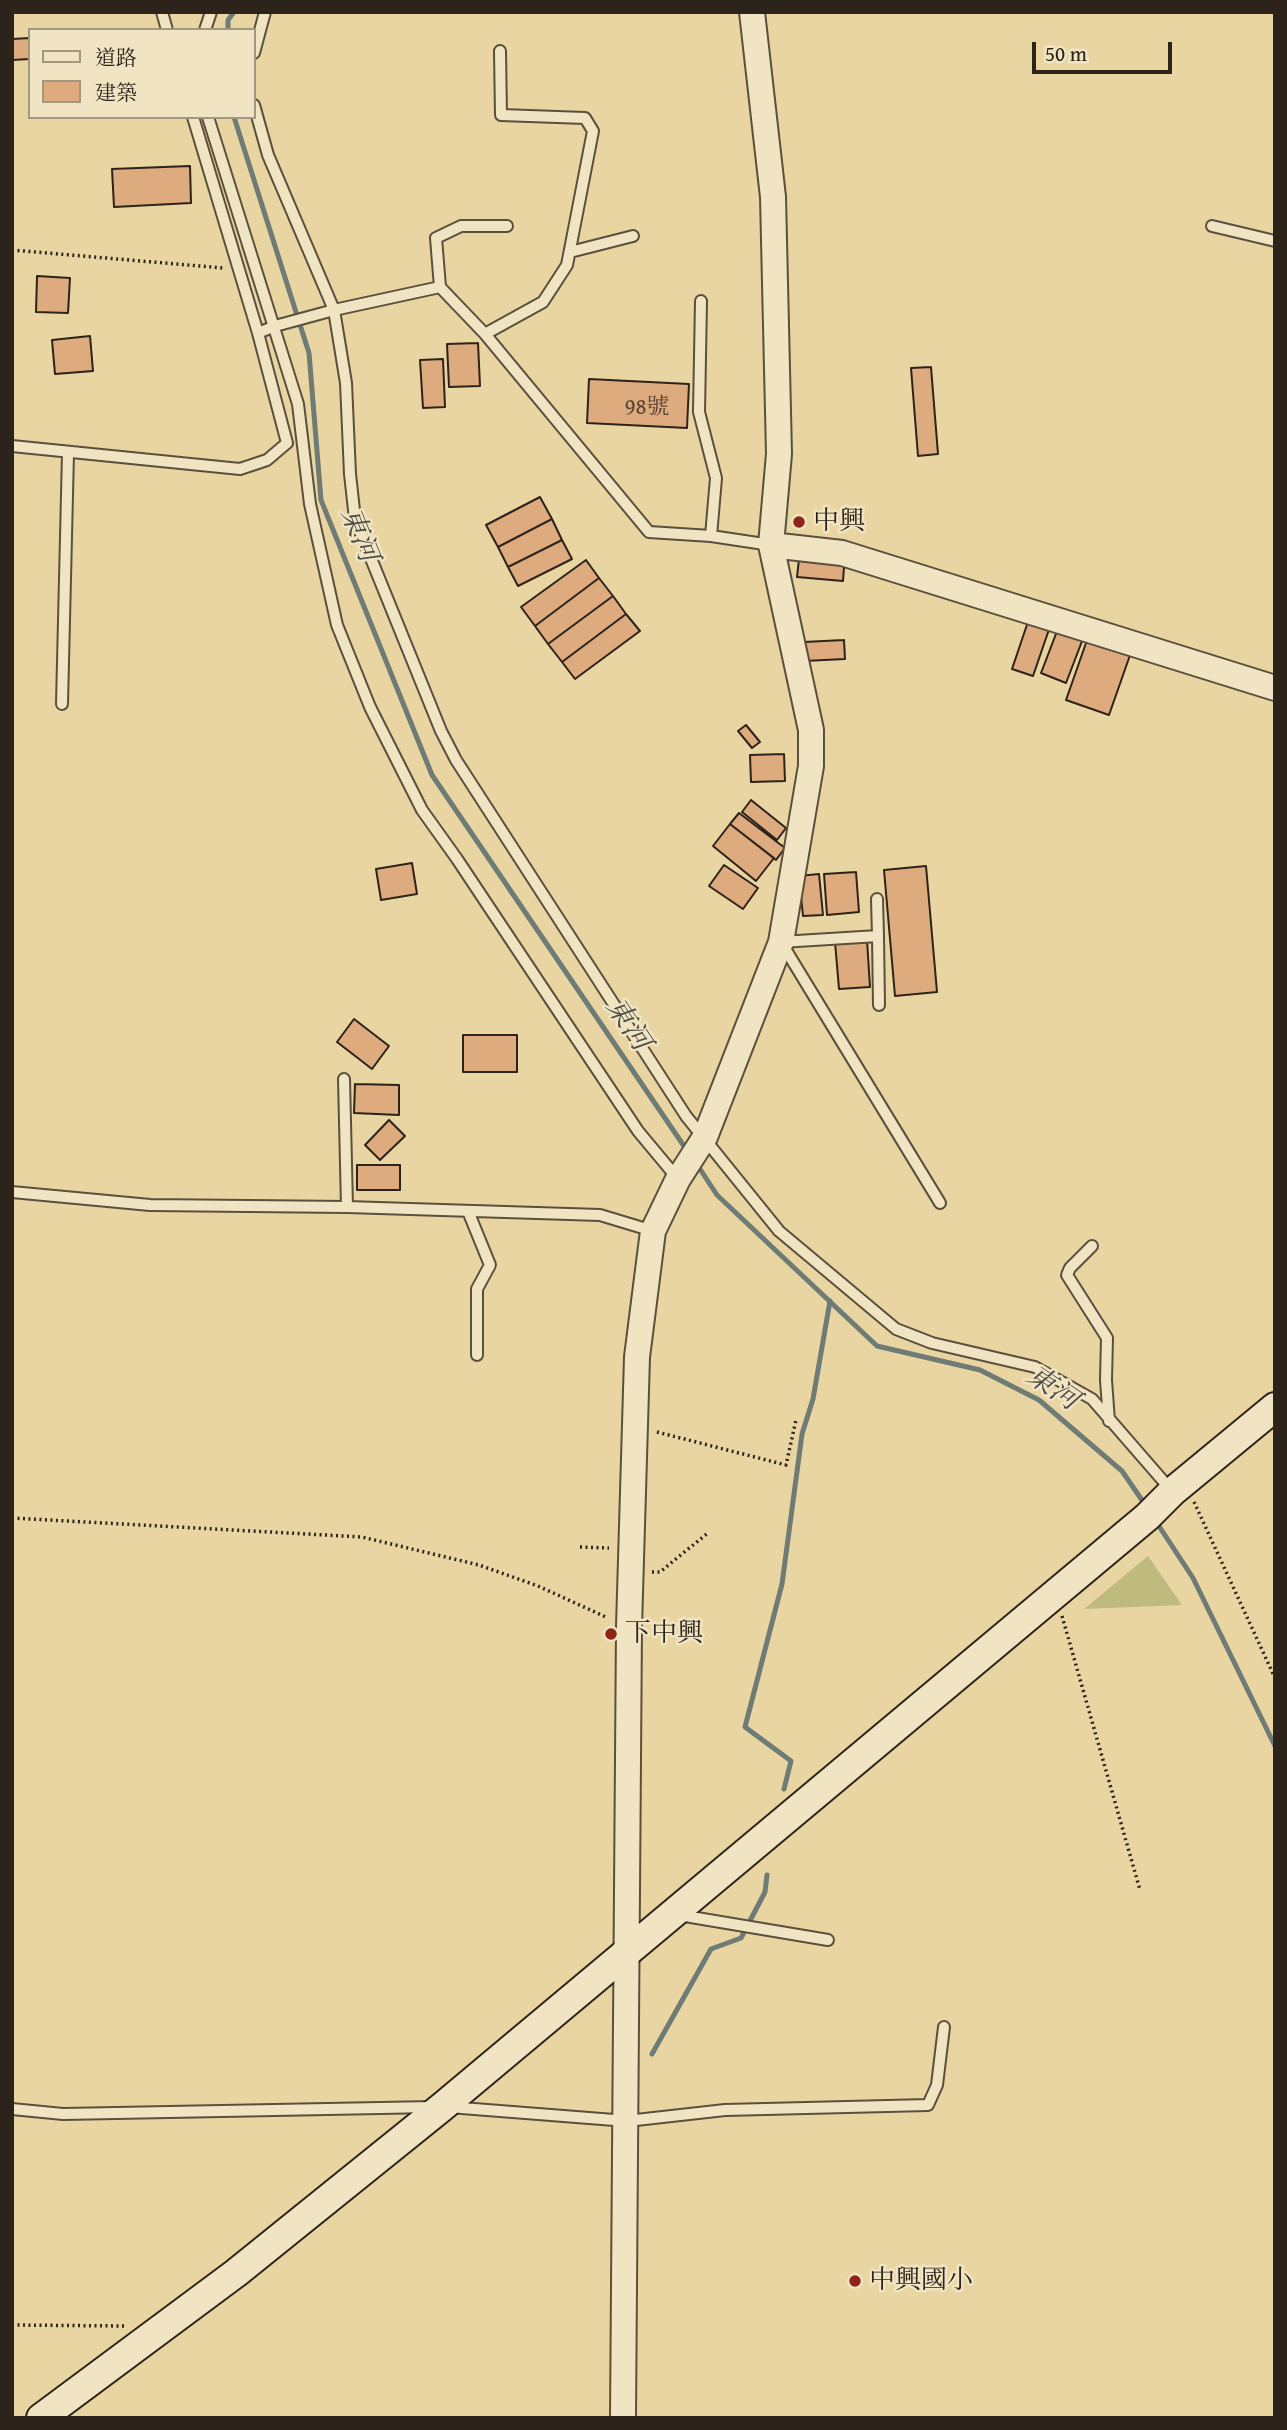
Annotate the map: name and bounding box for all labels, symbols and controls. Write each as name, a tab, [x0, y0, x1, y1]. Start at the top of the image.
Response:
legend	[28, 28, 256, 119]
scale bar	[1035, 28, 1175, 72]
text: 50 m	[1045, 38, 1087, 69]
text: 道路	[95, 42, 137, 73]
text: 建築	[95, 77, 137, 108]
house number: 98號	[624, 394, 670, 422]
water label: 東河	[332, 503, 384, 567]
place label: 中興	[813, 506, 865, 538]
marker: 中興	[791, 514, 807, 530]
water label: 東河	[597, 992, 657, 1058]
water label: 東河	[1019, 1359, 1085, 1419]
place label: 下中興	[625, 1618, 703, 1650]
marker: 下中興	[603, 1626, 619, 1642]
place label: 中興國小	[869, 2265, 973, 2297]
marker: 中興國小	[847, 2273, 863, 2289]

